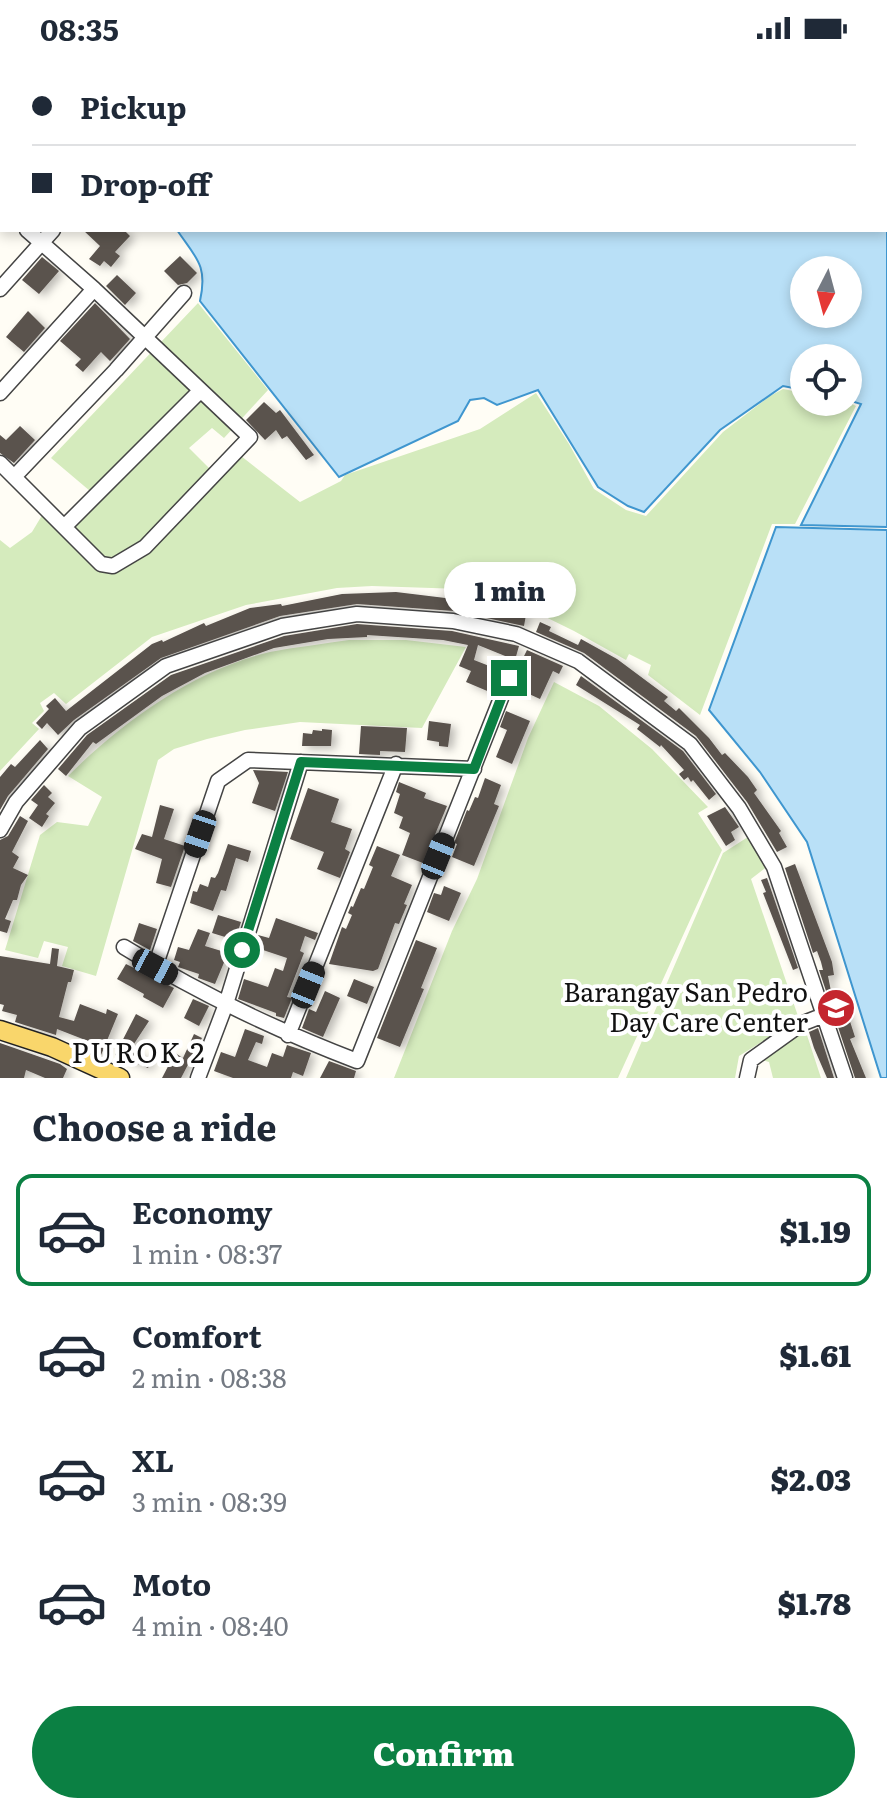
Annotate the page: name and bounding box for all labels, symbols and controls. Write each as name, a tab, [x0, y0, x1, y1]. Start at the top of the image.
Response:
text: 08:35	[40, 6, 119, 50]
text: Pickup	[80, 84, 187, 128]
text: Drop-off	[80, 161, 210, 205]
north arrow	[790, 256, 862, 328]
map controls	[790, 256, 862, 416]
button: locate	[790, 344, 862, 416]
callout: 1 min	[443, 562, 575, 618]
text: 1 min	[475, 570, 545, 609]
route end	[491, 660, 527, 696]
car	[181, 807, 219, 861]
car	[418, 829, 458, 883]
route start	[224, 932, 260, 968]
car	[128, 945, 182, 989]
car	[288, 958, 328, 1012]
place label: Barangay San Pedro Day Care Center	[563, 971, 809, 1040]
school or university icon: Barangay San Pedro Day Care Center	[815, 987, 857, 1029]
district label: PUROK 2	[71, 1030, 207, 1072]
text: Choose a ride	[32, 1099, 277, 1152]
text: Economy	[132, 1189, 272, 1233]
icon: car	[36, 1194, 108, 1266]
text: $1.19	[779, 1208, 851, 1252]
text: 1 min · 08:37	[132, 1233, 282, 1272]
text: Comfort	[132, 1313, 262, 1357]
icon: car	[36, 1318, 108, 1390]
text: $1.61	[779, 1332, 851, 1376]
text: 2 min · 08:38	[132, 1357, 287, 1396]
text: XL	[132, 1437, 174, 1481]
icon: car	[36, 1442, 108, 1514]
text: $2.03	[771, 1456, 851, 1500]
text: 3 min · 08:39	[132, 1481, 287, 1520]
text: Moto	[132, 1561, 211, 1605]
icon: car	[36, 1566, 108, 1638]
text: $1.78	[778, 1580, 851, 1624]
text: 4 min · 08:40	[132, 1605, 289, 1644]
button: Confirm	[32, 1706, 855, 1798]

